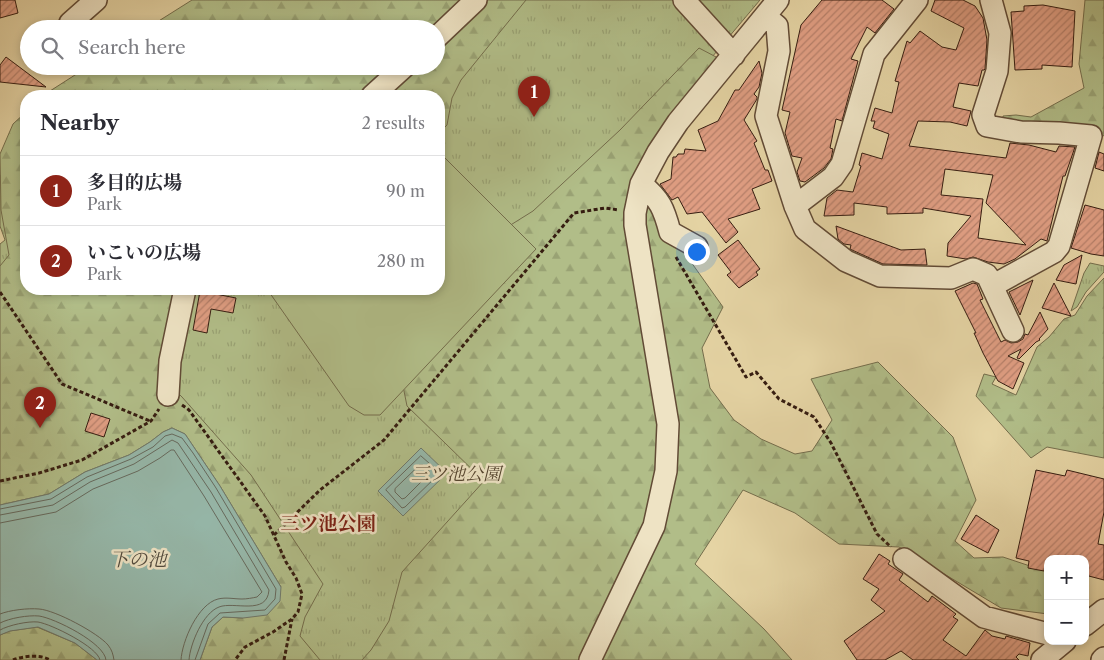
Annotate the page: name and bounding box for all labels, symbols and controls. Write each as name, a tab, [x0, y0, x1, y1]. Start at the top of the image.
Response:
search box	[20, 20, 445, 75]
icon: search	[38, 34, 66, 62]
text: Search here	[78, 36, 186, 59]
pin: 1	[518, 76, 550, 117]
text: Nearby	[40, 110, 119, 135]
text: 2 results	[362, 113, 425, 133]
text: 多目的広場	[87, 171, 182, 194]
text: 1	[52, 181, 60, 201]
text: 90 m	[386, 181, 425, 201]
text: Park	[87, 194, 122, 214]
your location	[684, 239, 710, 265]
text: いこいの広場	[87, 241, 201, 264]
text: 2	[51, 251, 61, 271]
text: 280 m	[377, 251, 425, 271]
text: Park	[87, 264, 122, 284]
pin: 2	[24, 387, 56, 428]
park label: 三ツ池公園	[411, 463, 504, 485]
district label: 三ツ池公園	[280, 512, 376, 535]
water label: 下の池	[109, 548, 168, 571]
map controls	[1044, 555, 1089, 645]
button: +	[1044, 555, 1089, 600]
button: −	[1044, 600, 1089, 645]

